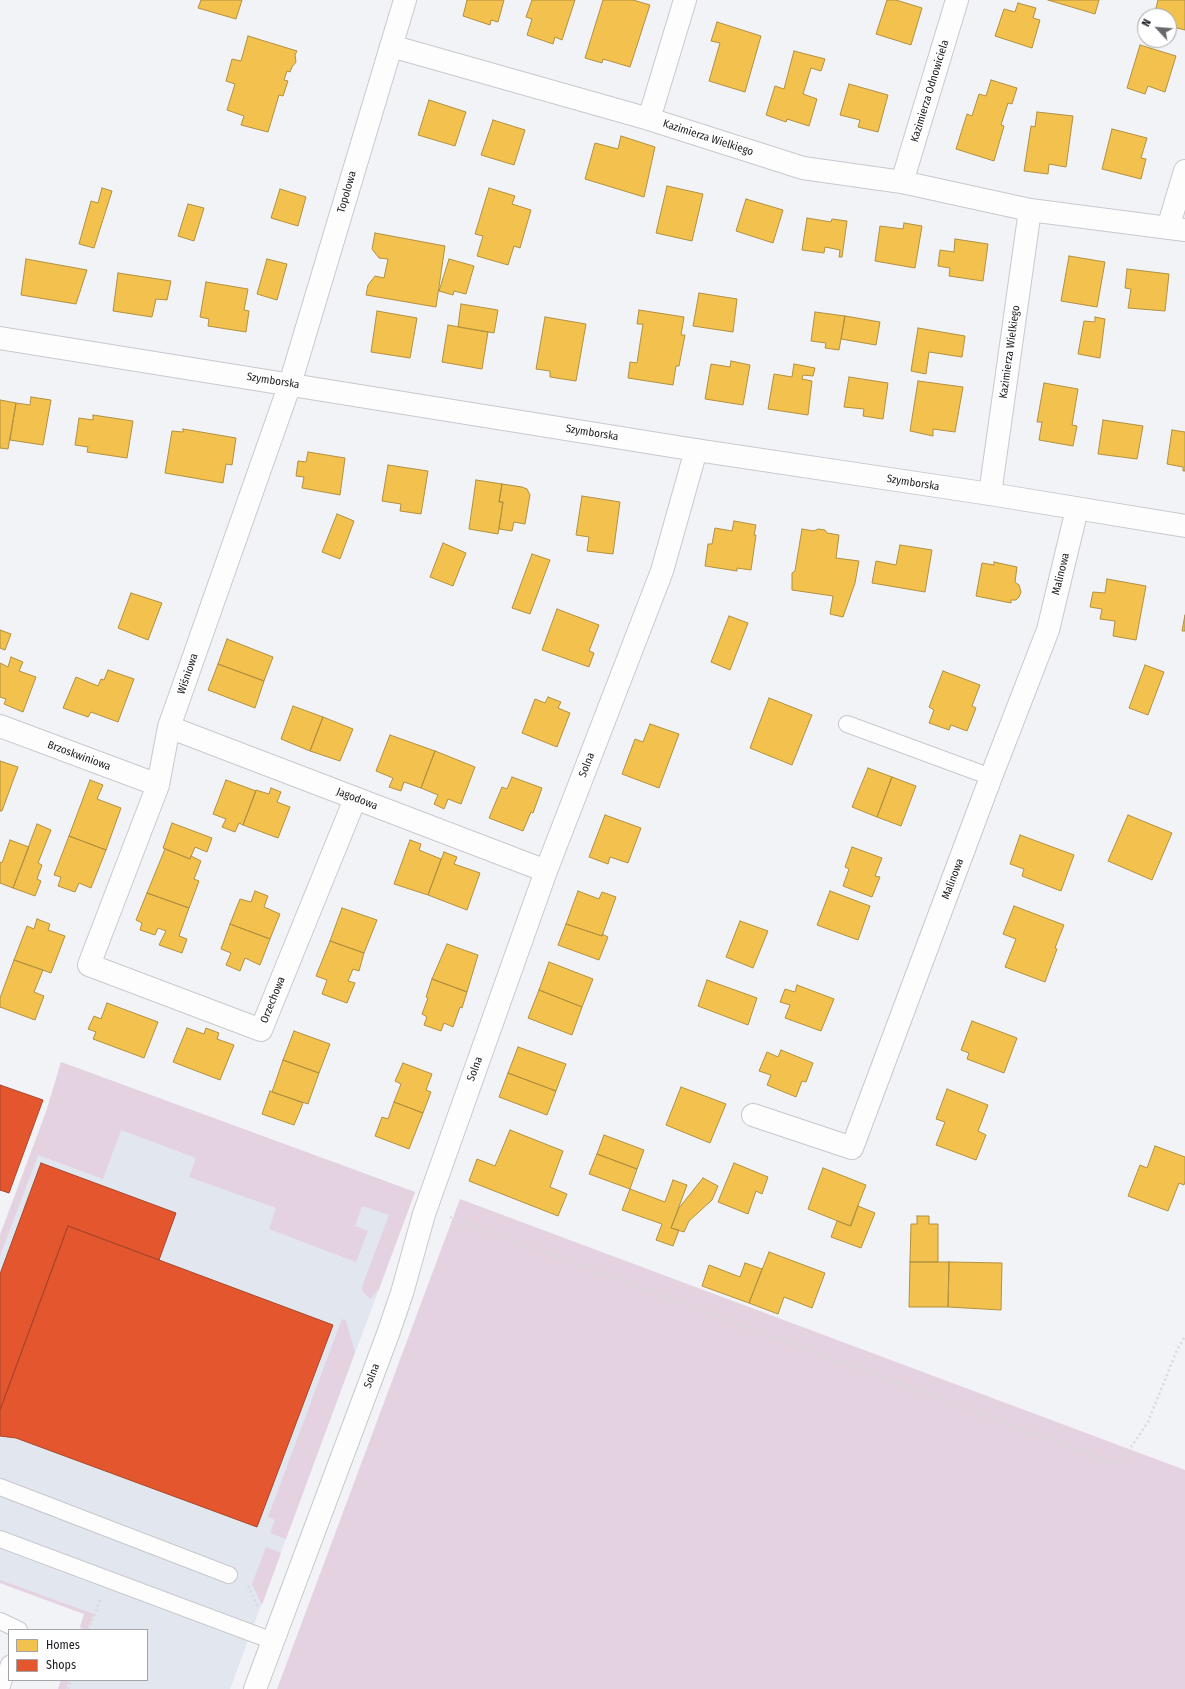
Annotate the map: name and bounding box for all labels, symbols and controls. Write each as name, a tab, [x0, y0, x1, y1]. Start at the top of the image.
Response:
north arrow	[1137, 8, 1177, 48]
text: N	[1139, 17, 1154, 29]
street label: Kazimierza Odnowiciela	[908, 38, 952, 144]
street label: Kazimierza Wielkiego	[661, 117, 755, 159]
street label: Topolowa	[335, 170, 359, 214]
street label: Kazimierza Wielkiego	[997, 304, 1023, 400]
street label: Szymborska	[246, 370, 300, 392]
street label: Szymborska	[565, 422, 619, 444]
street label: Szymborska	[886, 472, 940, 494]
street label: Malinowa	[1049, 552, 1073, 596]
street label: Wiśniowa	[175, 652, 201, 696]
street label: Brzoskwiniowa	[46, 738, 112, 774]
street label: Solna	[576, 751, 598, 779]
street label: Jagodowa	[334, 785, 380, 813]
street label: Malinowa	[939, 857, 967, 901]
street label: Orzechowa	[258, 975, 288, 1025]
street label: Solna	[464, 1055, 486, 1083]
street label: Solna	[361, 1362, 383, 1390]
legend	[8, 1629, 148, 1681]
text: Homes	[46, 1638, 80, 1652]
text: Shops	[46, 1658, 76, 1672]

